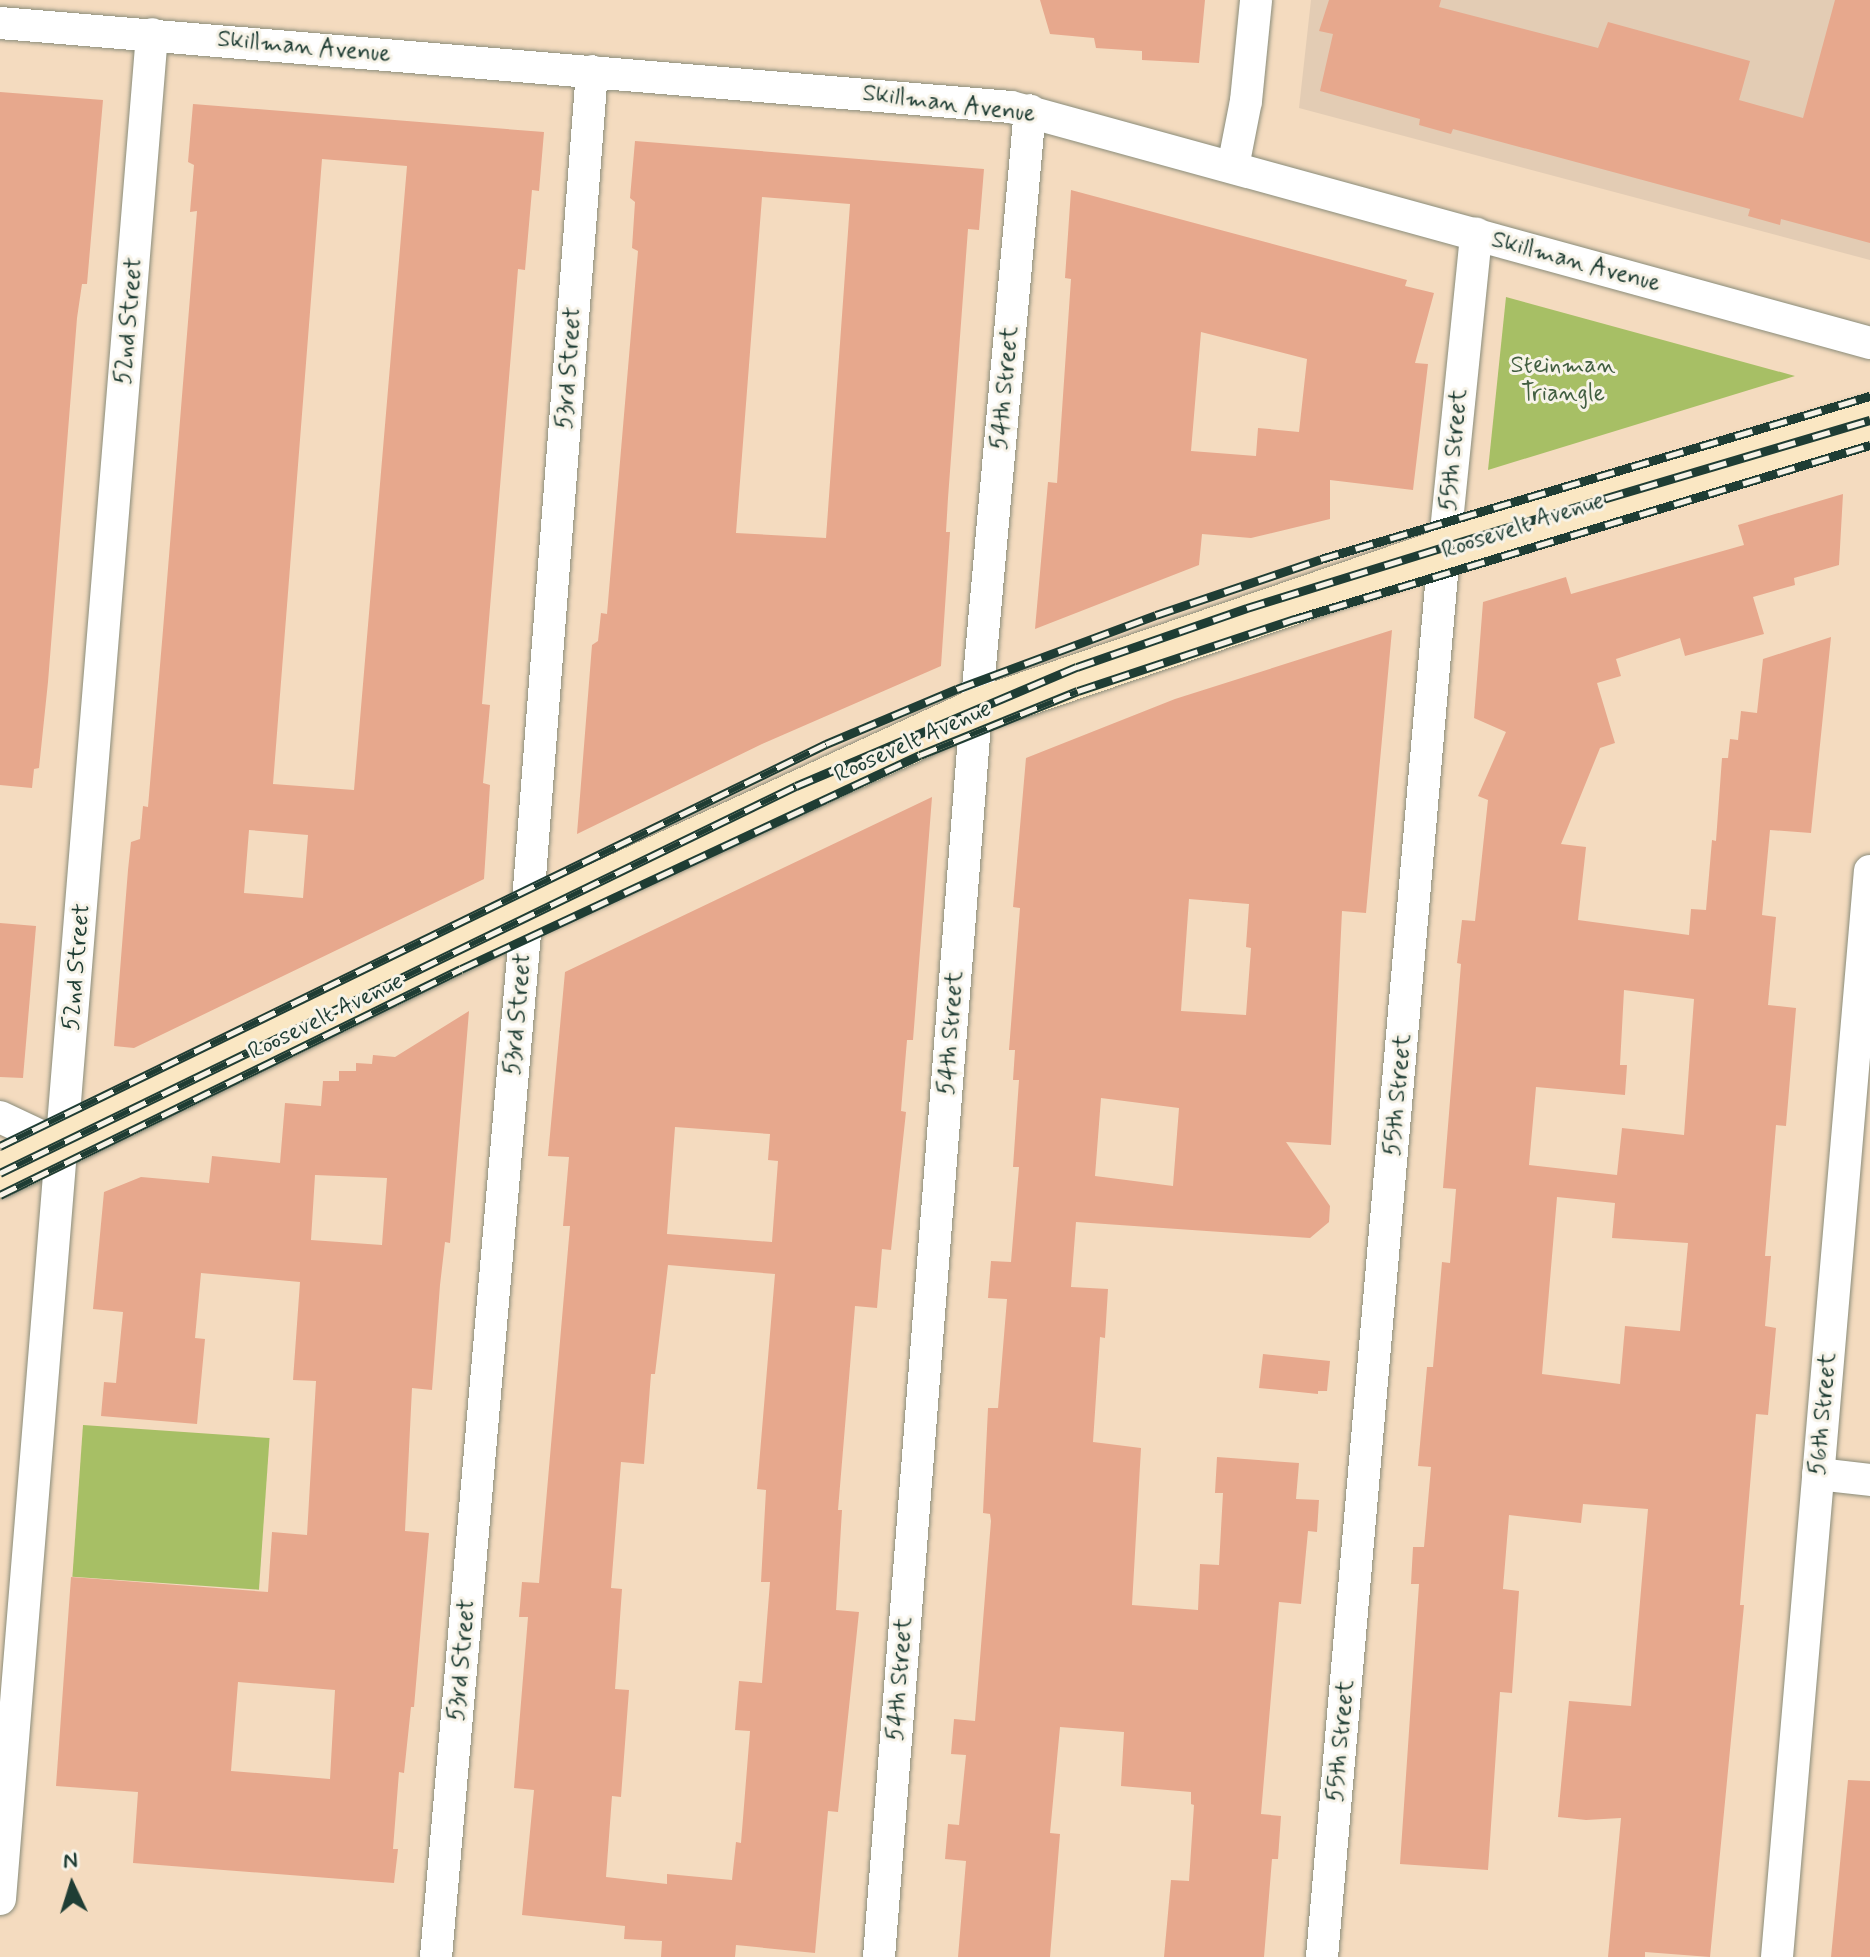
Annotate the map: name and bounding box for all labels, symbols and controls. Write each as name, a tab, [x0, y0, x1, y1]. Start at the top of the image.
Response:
street label: Skillman Avenue	[214, 25, 394, 69]
street label: Skillman Avenue	[859, 79, 1039, 129]
street label: Skillman Avenue	[1486, 225, 1666, 299]
street label: 52nd Street	[109, 257, 149, 385]
street label: 53rd Street	[550, 306, 588, 430]
street label: 54th Street	[985, 325, 1025, 451]
park label: Steinman Triangle	[1511, 352, 1615, 408]
street label: 55th Street	[1434, 388, 1474, 512]
street label: Roosevelt Avenue	[1436, 485, 1610, 567]
street label: Roosevelt Avenue	[828, 693, 998, 791]
street label: 52nd Street	[57, 903, 97, 1031]
street label: 53rd Street	[498, 952, 538, 1076]
street label: Roosevelt Avenue	[242, 966, 410, 1068]
street label: 54th Street	[932, 970, 970, 1096]
street label: 55th Street	[1378, 1033, 1418, 1157]
street label: 56th Street	[1803, 1351, 1843, 1477]
street label: 53rd Street	[442, 1598, 482, 1722]
street label: 54th Street	[881, 1616, 919, 1742]
street label: 55th Street	[1321, 1679, 1361, 1803]
north arrow	[32, 1845, 112, 1925]
text: N	[62, 1847, 79, 1876]

